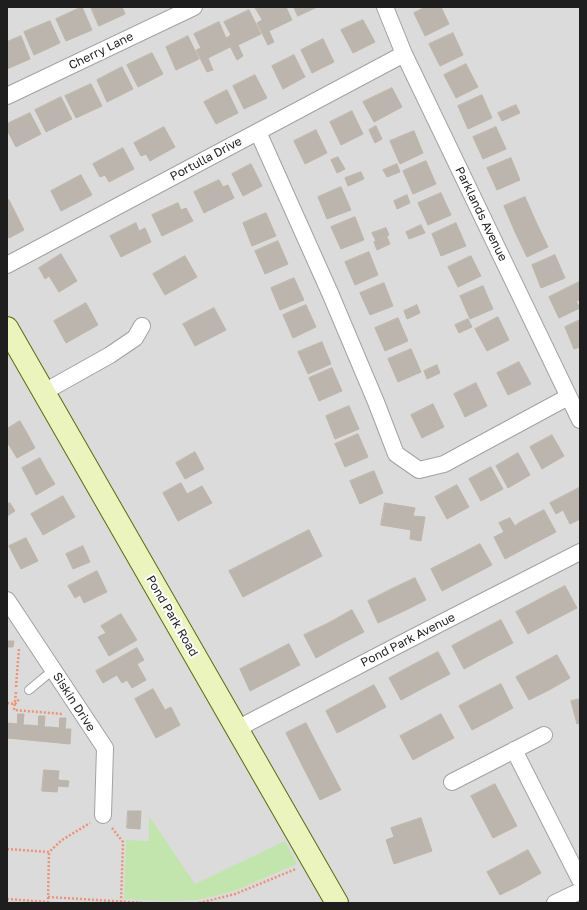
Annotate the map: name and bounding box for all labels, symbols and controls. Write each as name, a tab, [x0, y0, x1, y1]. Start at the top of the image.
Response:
street label: Cherry Lane	[66, 29, 136, 73]
street label: Portulla Drive	[168, 134, 244, 184]
street label: Parklands Avenue	[452, 165, 510, 263]
street label: Pond Park Road	[143, 573, 201, 659]
street label: Pond Park Avenue	[358, 610, 458, 670]
street label: Siskin Drive	[50, 670, 98, 734]

